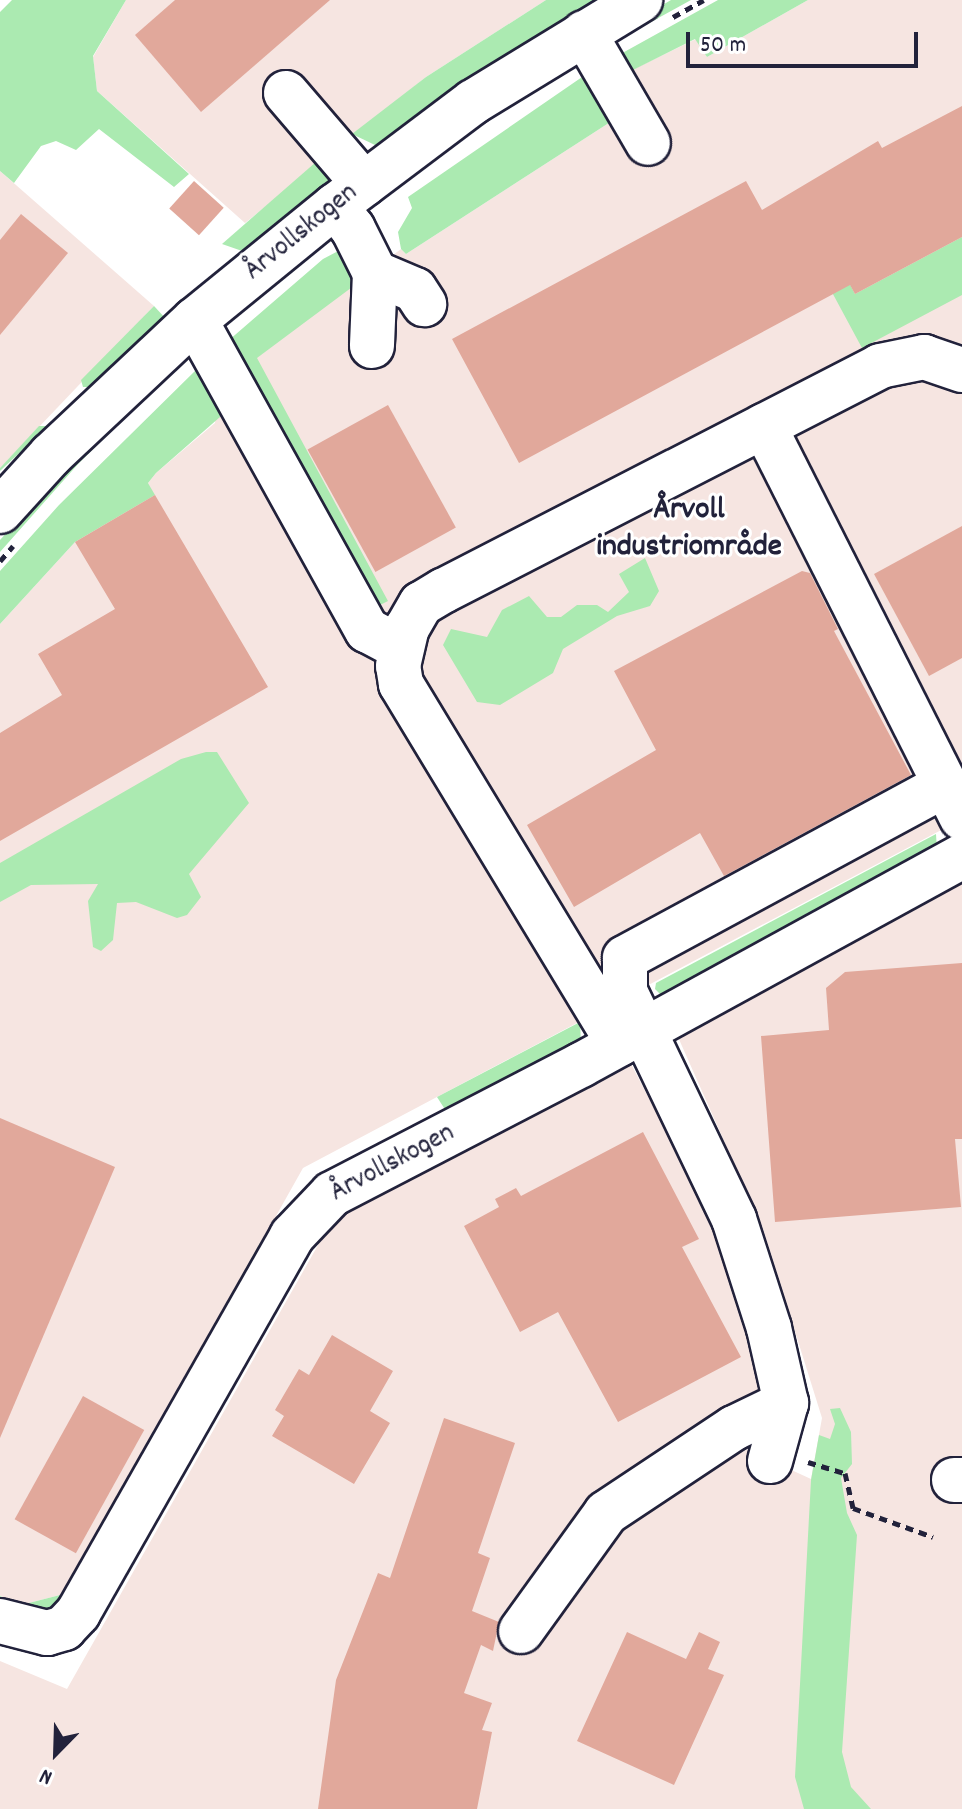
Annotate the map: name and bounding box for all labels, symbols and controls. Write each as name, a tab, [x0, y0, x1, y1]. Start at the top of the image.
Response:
scale bar	[690, 16, 922, 66]
text: 50 m	[700, 29, 746, 63]
street label: Årvollskogen	[239, 177, 365, 289]
district label: Årvoll industriområde	[596, 493, 782, 568]
street label: Årvollskogen	[325, 1117, 461, 1211]
north arrow	[16, 1713, 96, 1793]
text: N	[35, 1759, 57, 1792]

